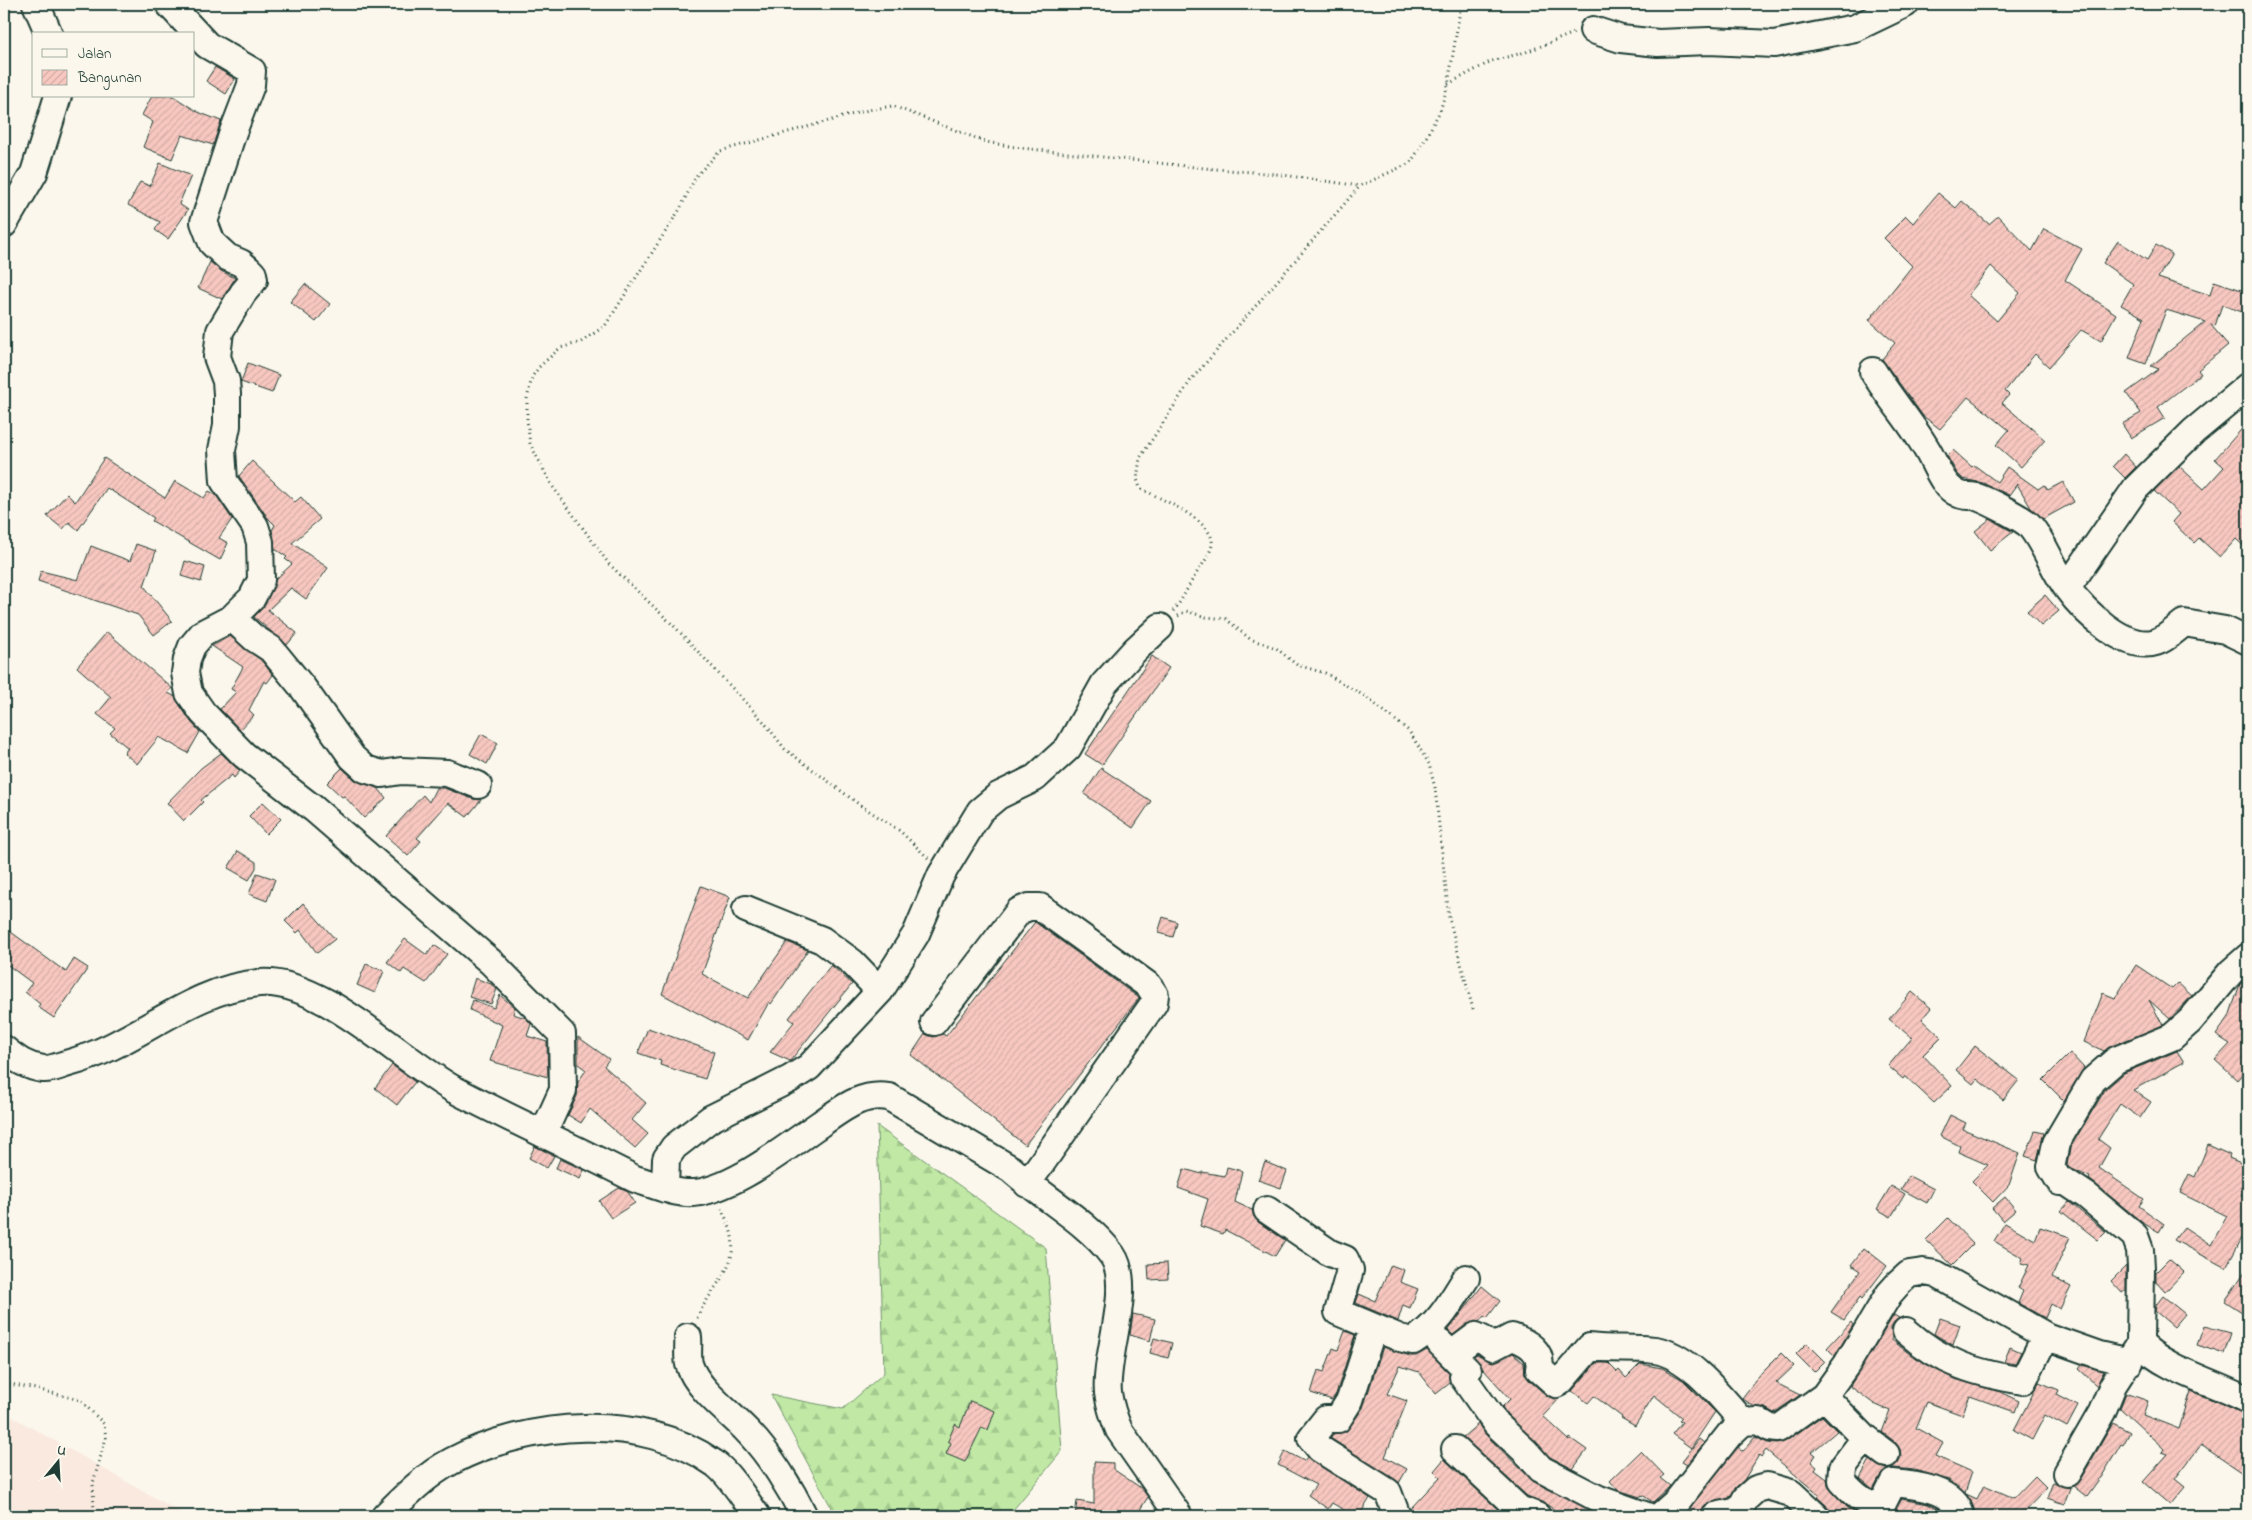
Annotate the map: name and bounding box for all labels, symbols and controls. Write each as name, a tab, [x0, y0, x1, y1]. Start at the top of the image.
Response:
legend	[32, 32, 195, 98]
text: Jalan	[78, 43, 111, 65]
text: Bangunan	[77, 67, 142, 90]
north arrow	[32, 1438, 82, 1488]
text: U	[54, 1440, 69, 1462]

